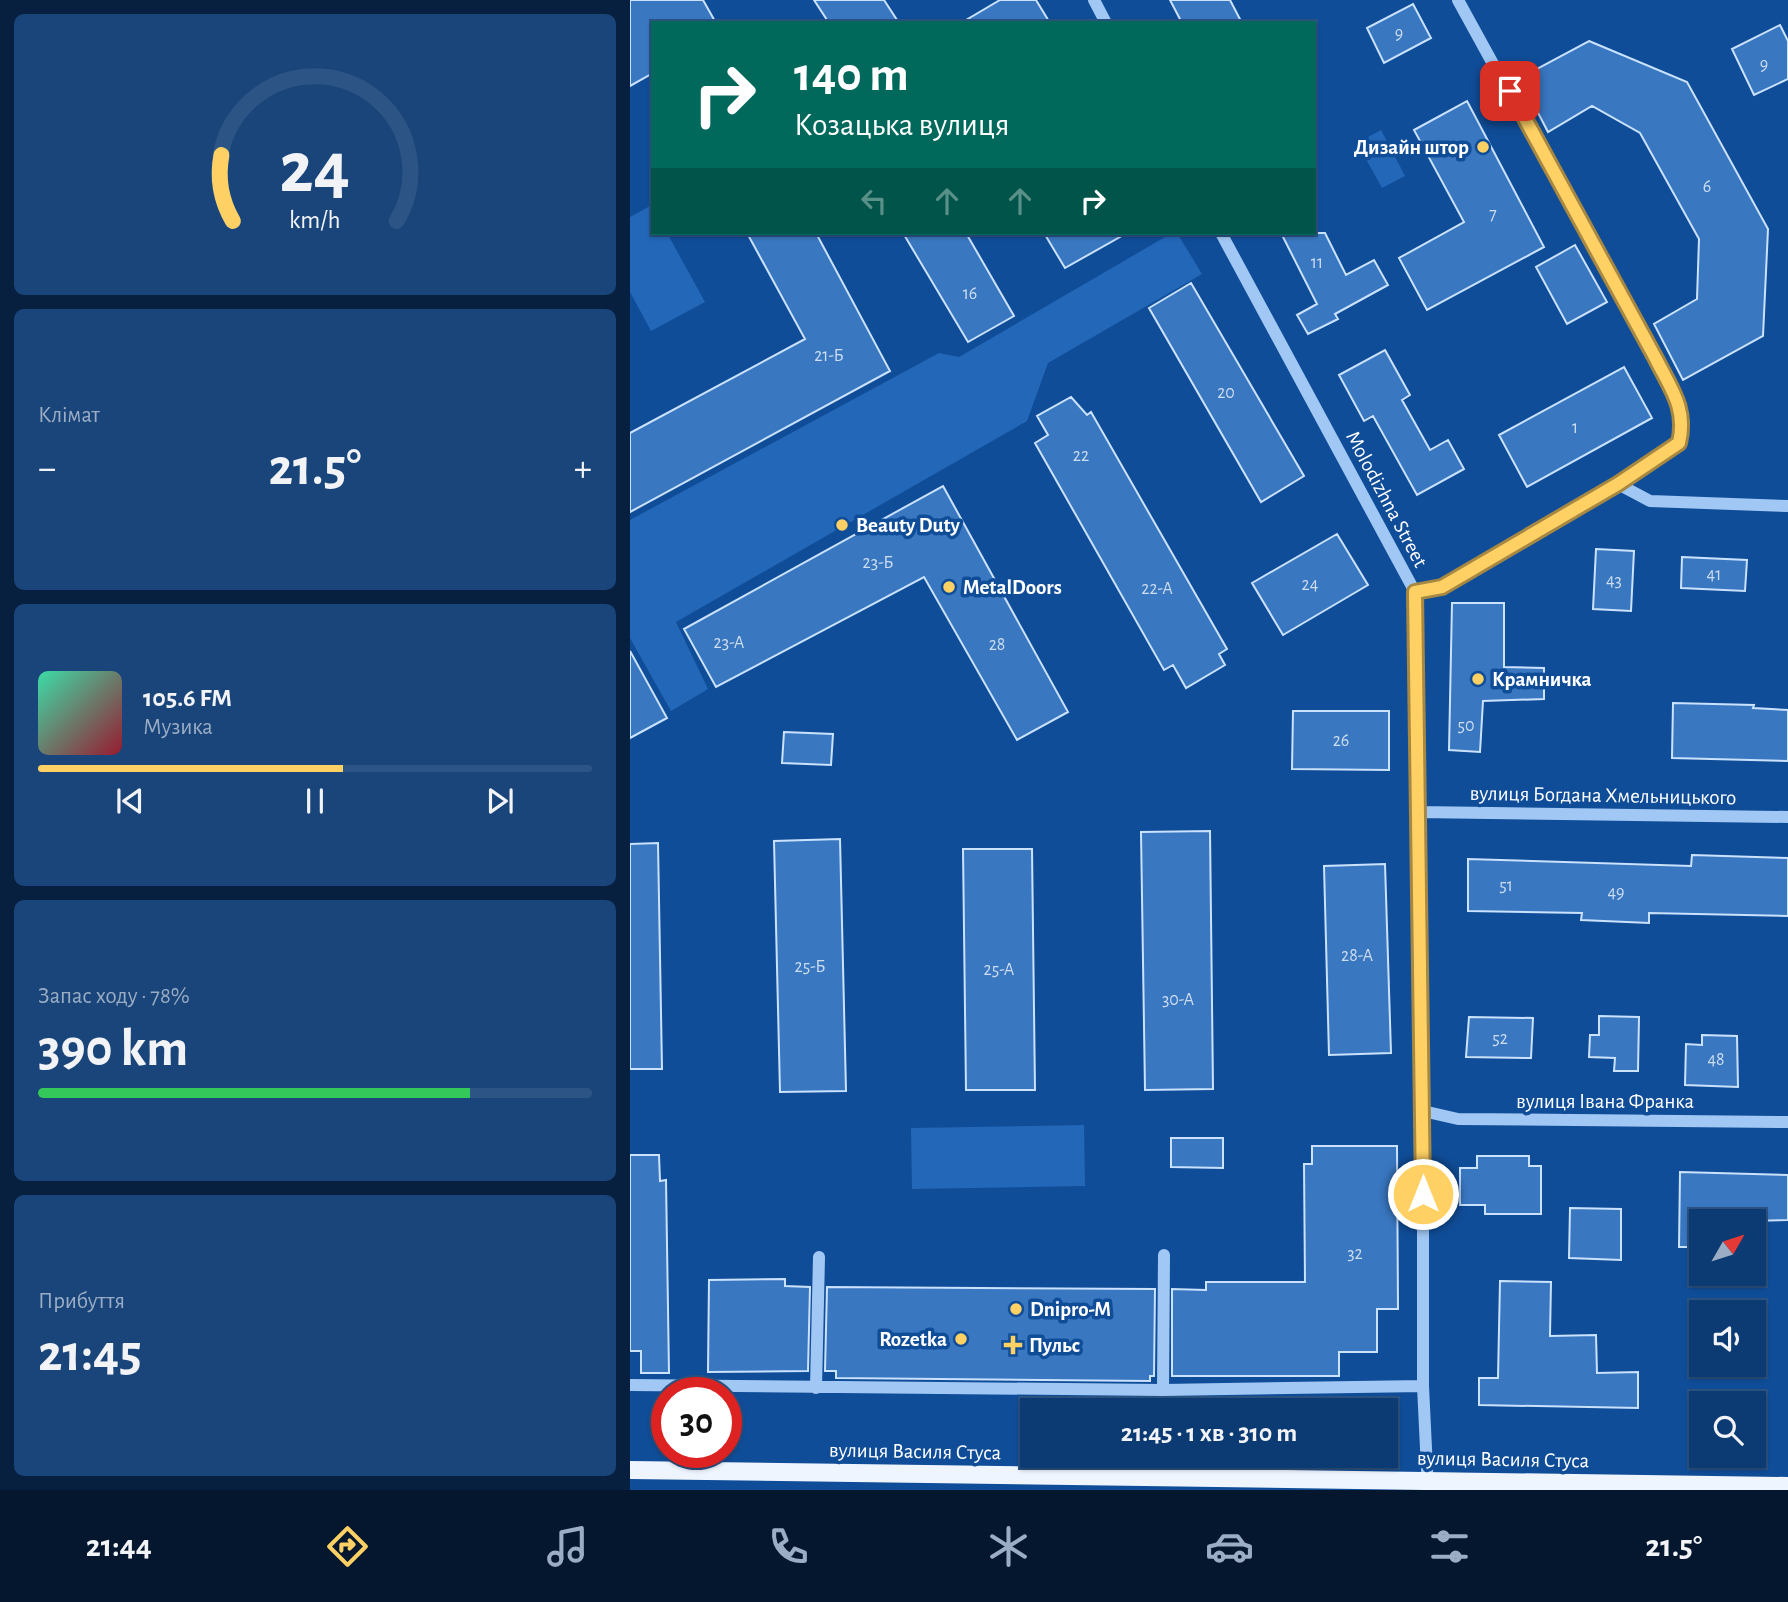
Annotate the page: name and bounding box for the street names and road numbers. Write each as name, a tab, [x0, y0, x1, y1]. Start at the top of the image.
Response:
street label: Molodizhna Street	[1342, 428, 1431, 571]
street label: вулиця Богдана Хмельницького	[1469, 783, 1737, 808]
street label: вулиця Івана Франка	[1516, 1091, 1694, 1112]
street label: вулиця Василя Стуса	[829, 1439, 1002, 1464]
street label: вулиця Василя Стуса	[1417, 1447, 1590, 1472]

